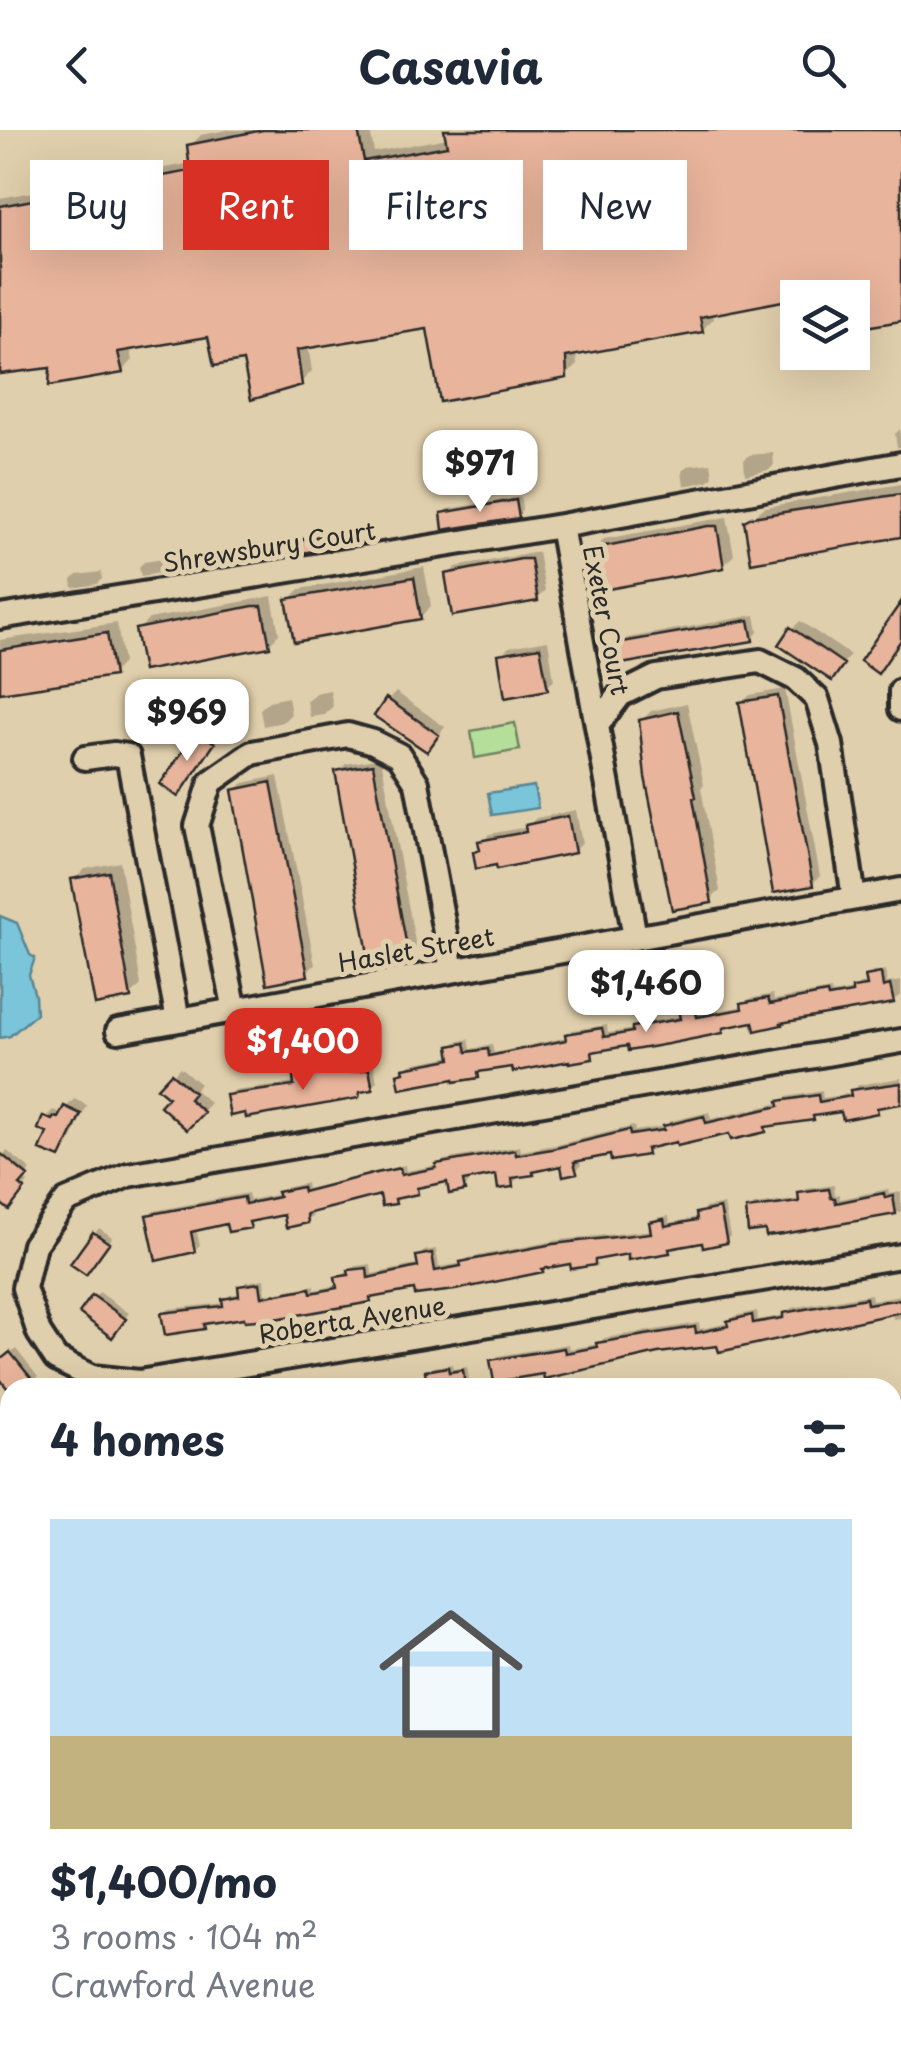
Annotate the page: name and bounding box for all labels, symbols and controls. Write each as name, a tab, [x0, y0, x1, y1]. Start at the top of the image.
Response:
text: Casavia	[358, 31, 543, 99]
icon: back	[50, 38, 105, 93]
icon: search	[796, 38, 851, 93]
chip: Buy	[30, 160, 163, 250]
chip: Rent	[183, 160, 329, 250]
chip: Filters	[349, 160, 523, 250]
chip: New	[543, 160, 687, 250]
map controls	[780, 280, 870, 370]
button: layers	[780, 280, 870, 370]
pin: $971	[421, 430, 539, 515]
text: $971	[445, 438, 515, 486]
street label: Shrewsbury Court	[160, 510, 378, 582]
street label: Exeter Court	[574, 542, 640, 698]
pin: $969	[128, 679, 246, 764]
text: $969	[147, 687, 227, 735]
street label: Haslet Street	[335, 917, 497, 981]
pin: $1,460	[565, 950, 727, 1035]
text: $1,460	[590, 958, 702, 1006]
pin: $1,400	[222, 1008, 384, 1093]
text: $1,400	[247, 1016, 359, 1064]
street label: Roberta Avenue	[256, 1285, 448, 1353]
text: 4 homes	[50, 1407, 225, 1470]
icon: filters	[797, 1411, 852, 1466]
icon: home	[361, 1584, 541, 1764]
text: $1,400/mo	[50, 1849, 277, 1912]
text: 3 rooms · 104 m²	[50, 1912, 318, 1960]
text: Crawford Avenue	[50, 1960, 315, 2008]

